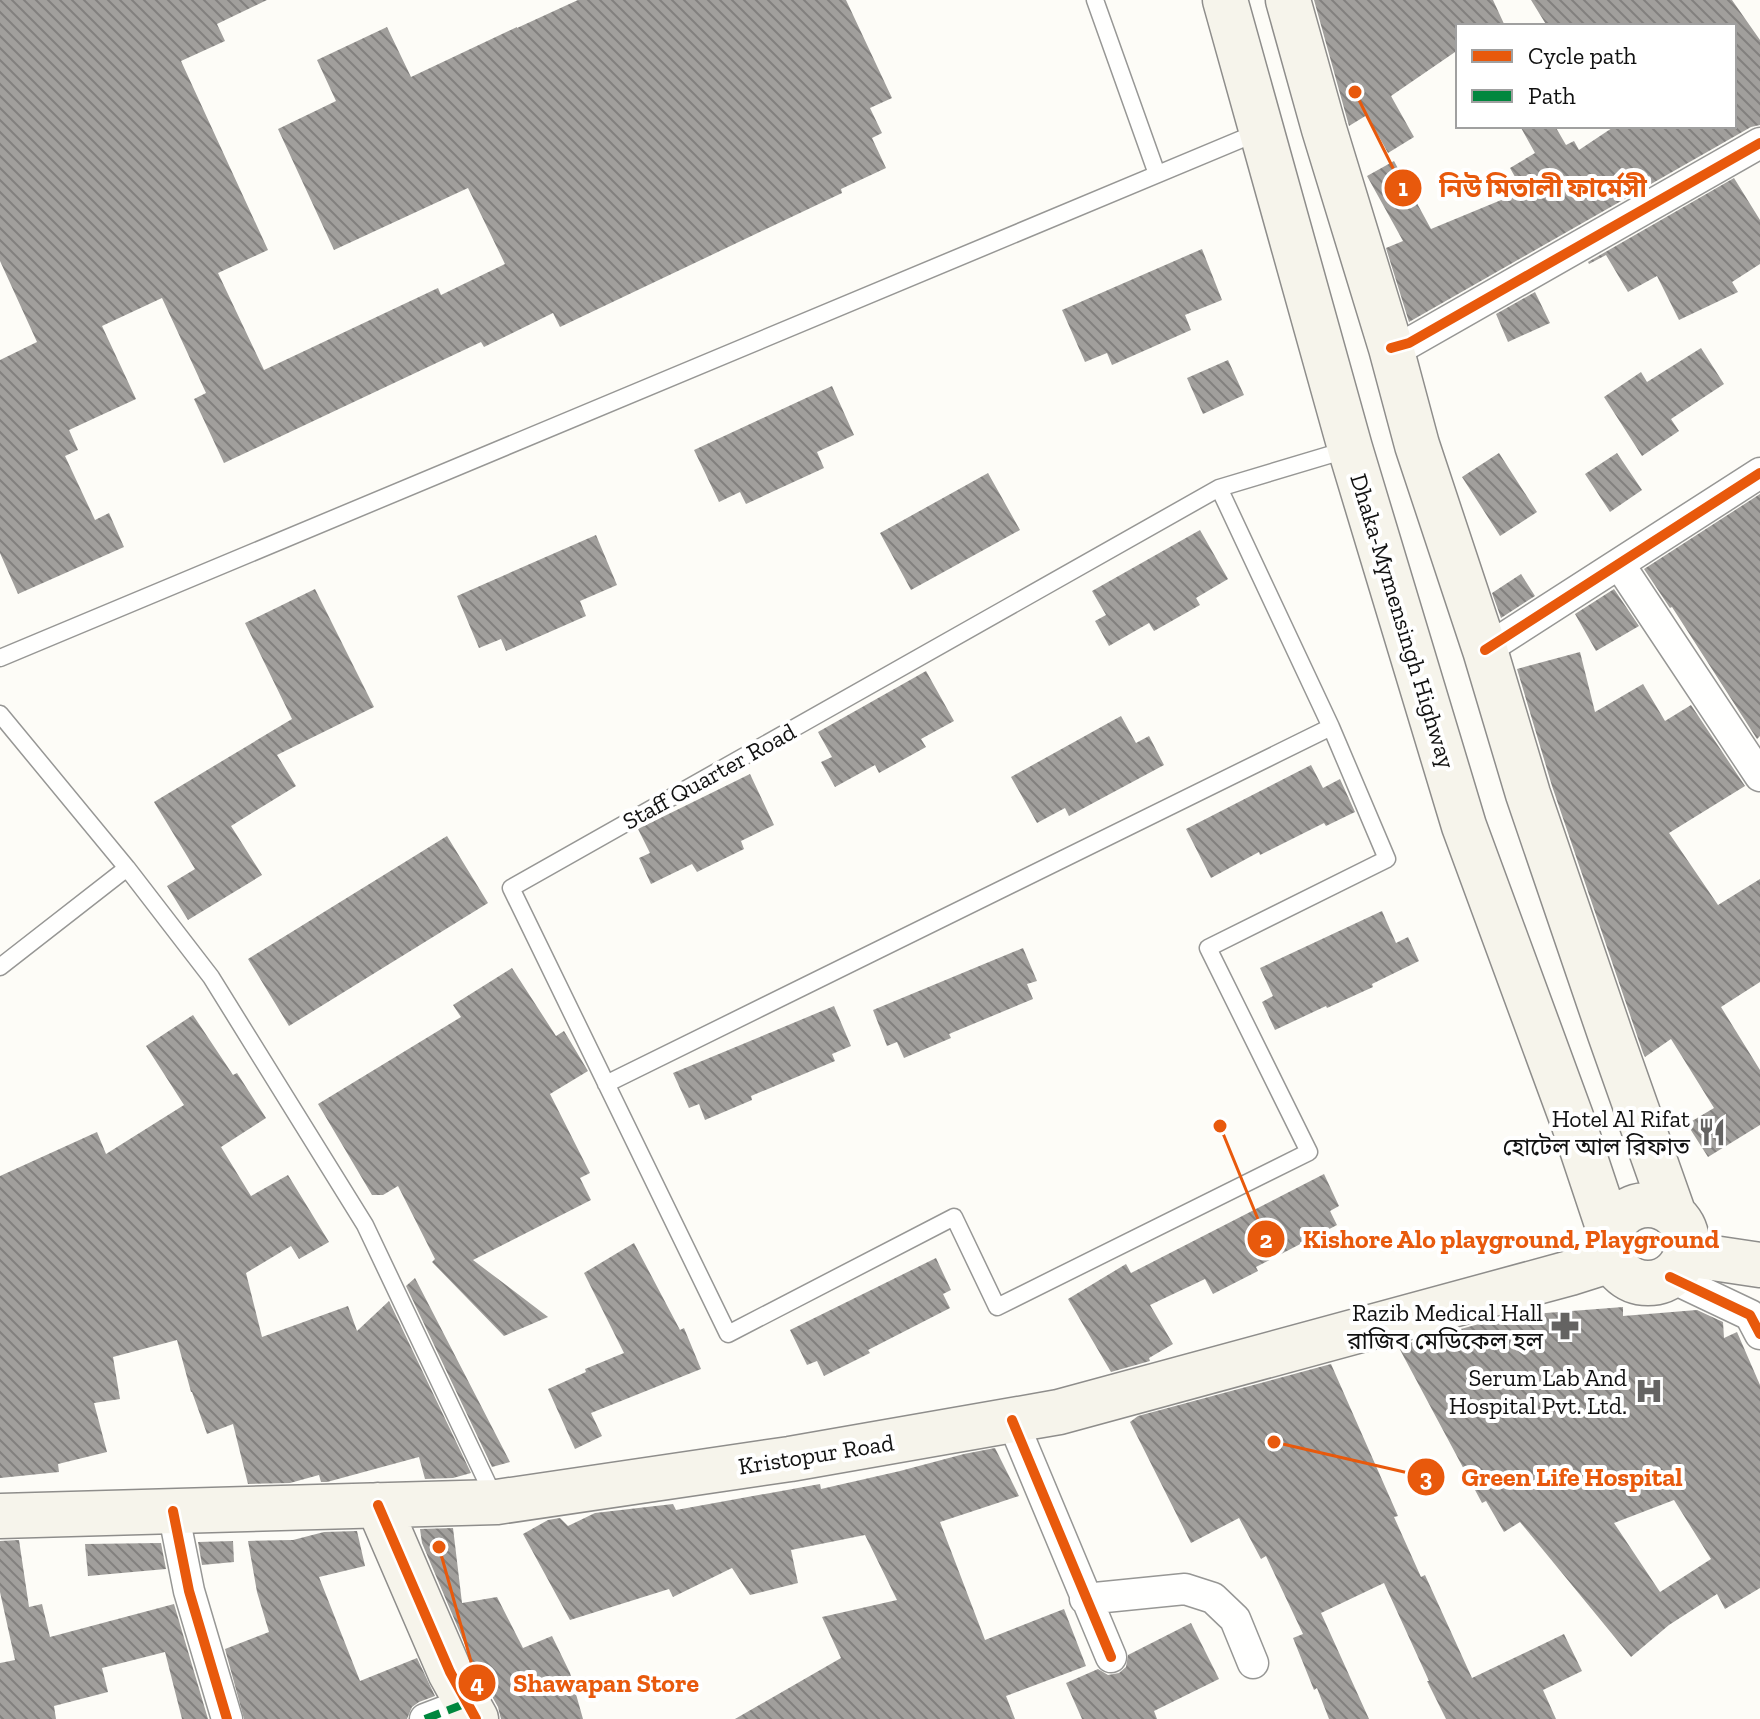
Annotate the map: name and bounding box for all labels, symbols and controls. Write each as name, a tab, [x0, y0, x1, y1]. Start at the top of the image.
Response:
legend	[1456, 24, 1736, 128]
text: Cycle path	[1528, 41, 1637, 70]
text: Path	[1528, 81, 1576, 110]
callout: নিউ মিতালী ফার্মেসী	[1383, 163, 1663, 213]
text: নিউ মিতালী ফার্মেসী	[1438, 172, 1647, 204]
text: 1	[1398, 173, 1408, 202]
street label: Dhaka-Mymensingh Highway	[1344, 470, 1462, 773]
street label: Staff Quarter Road	[617, 716, 801, 836]
place label: Hotel Al Rifat হোটেল আল রিফাত	[1503, 1104, 1691, 1161]
restaurant icon: Hotel Al Rifat হোটেল আল রিফাত	[1697, 1117, 1727, 1147]
callout: Kishore Alo playground, Playground	[1246, 1214, 1735, 1264]
text: Kishore Alo playground, Playground	[1303, 1223, 1719, 1255]
text: 2	[1260, 1225, 1273, 1254]
place label: Razib Medical Hall রাজিব মেডিকেল হল	[1346, 1298, 1543, 1355]
pharmacy icon: Razib Medical Hall রাজিব মেডিকেল হল	[1550, 1311, 1580, 1341]
place label: Serum Lab And Hospital Pvt. Ltd.	[1449, 1363, 1627, 1420]
hospital icon: Serum Lab And Hospital Pvt. Ltd.	[1634, 1376, 1664, 1406]
street label: Kristopur Road	[736, 1427, 896, 1481]
callout: Green Life Hospital	[1406, 1452, 1699, 1502]
text: Green Life Hospital	[1461, 1461, 1683, 1493]
text: 3	[1420, 1463, 1433, 1492]
callout: Shawapan Store	[457, 1658, 715, 1708]
text: Shawapan Store	[513, 1667, 699, 1699]
text: 4	[470, 1669, 484, 1698]

